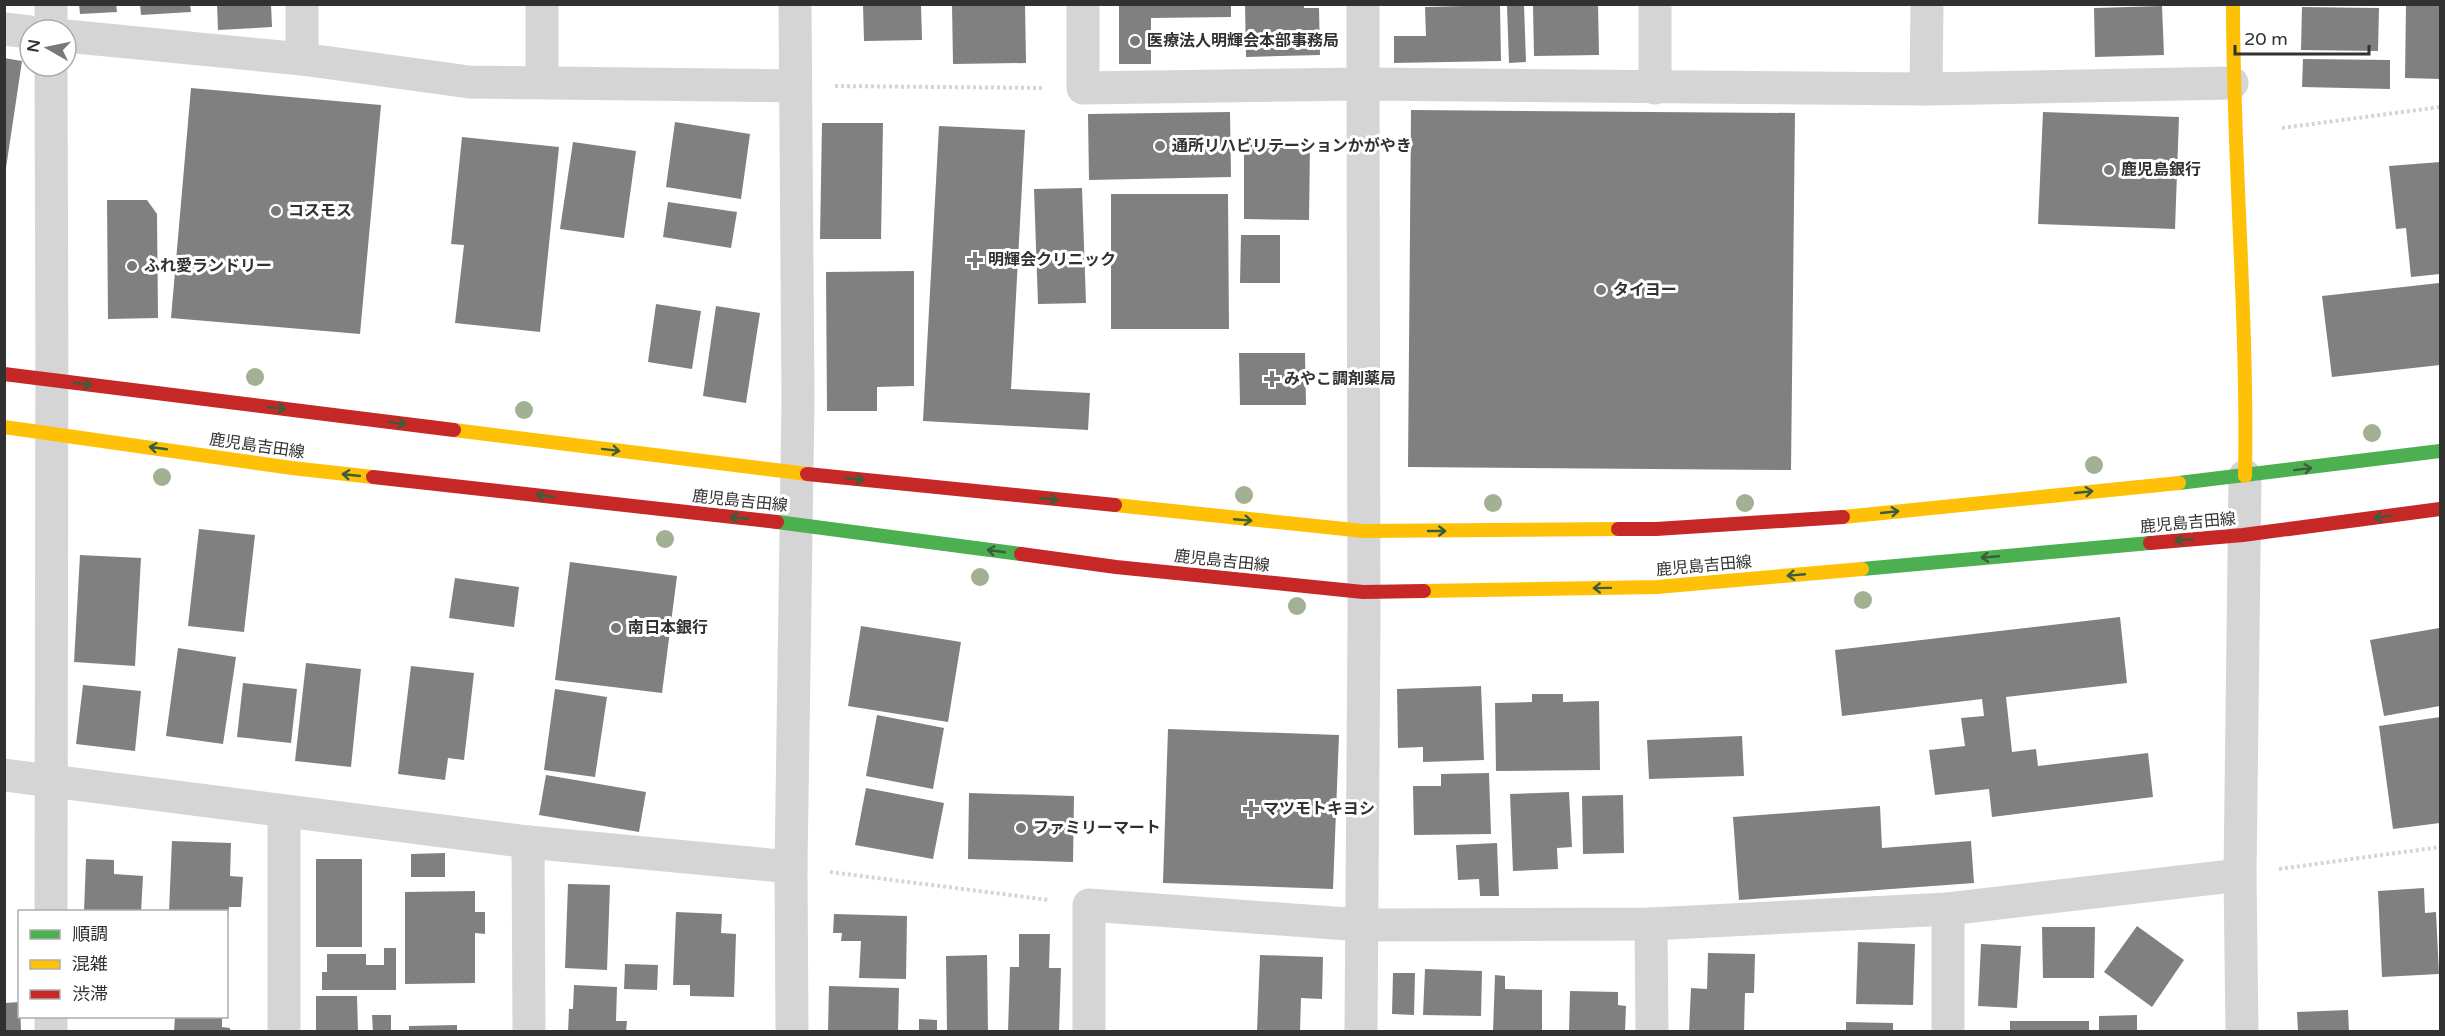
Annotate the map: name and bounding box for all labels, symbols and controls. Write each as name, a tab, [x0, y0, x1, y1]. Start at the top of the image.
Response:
north arrow	[18, 18, 78, 78]
scale bar	[2235, 18, 2368, 56]
text: 20 m	[2244, 28, 2288, 50]
place label: 医療法人明輝会本部事務局	[1147, 31, 1339, 51]
marker: 医療法人明輝会本部事務局	[1128, 34, 1142, 48]
text: N	[23, 38, 45, 54]
place label: 通所リハビリテーションかがやき	[1172, 136, 1412, 156]
marker: 通所リハビリテーションかがやき	[1153, 139, 1167, 153]
place label: 鹿児島銀行	[2121, 160, 2201, 180]
marker: 鹿児島銀行	[2102, 163, 2116, 177]
place label: コスモス	[288, 201, 352, 221]
marker: コスモス	[269, 204, 283, 218]
place label: 明輝会クリニック	[988, 250, 1116, 270]
marker: 明輝会クリニック	[966, 251, 984, 269]
place label: ふれ愛ランドリー	[144, 256, 272, 276]
marker: ふれ愛ランドリー	[125, 259, 139, 273]
place label: タイヨー	[1613, 280, 1677, 300]
marker: タイヨー	[1594, 283, 1608, 297]
place label: みやこ調剤薬局	[1284, 369, 1396, 389]
marker: みやこ調剤薬局	[1265, 372, 1279, 386]
one-way arrow	[73, 379, 93, 390]
one-way arrow	[266, 403, 286, 414]
one-way arrow	[386, 418, 406, 429]
street label: 鹿児島吉田線	[208, 429, 306, 463]
one-way arrow	[148, 443, 168, 454]
one-way arrow	[601, 444, 621, 455]
one-way arrow	[2292, 463, 2312, 474]
one-way arrow	[342, 469, 361, 480]
one-way arrow	[844, 474, 864, 485]
street label: 鹿児島吉田線	[691, 486, 789, 516]
one-way arrow	[2073, 486, 2093, 497]
one-way arrow	[535, 490, 555, 501]
one-way arrow	[1038, 494, 1058, 505]
one-way arrow	[1879, 506, 1899, 517]
street label: 鹿児島吉田線	[2139, 509, 2237, 537]
one-way arrow	[2373, 511, 2393, 522]
one-way arrow	[729, 512, 749, 523]
one-way arrow	[1232, 515, 1252, 526]
one-way arrow	[1427, 525, 1447, 537]
one-way arrow	[2175, 535, 2195, 546]
one-way arrow	[987, 545, 1006, 556]
street label: 鹿児島吉田線	[1173, 546, 1271, 576]
street label: 鹿児島吉田線	[1655, 552, 1753, 580]
one-way arrow	[1981, 552, 2001, 563]
one-way arrow	[1787, 570, 1806, 581]
one-way arrow	[1592, 582, 1612, 594]
place label: 南日本銀行	[628, 618, 708, 638]
marker: 南日本銀行	[609, 621, 623, 635]
place label: マツモトキヨシ	[1263, 799, 1375, 819]
marker: マツモトキヨシ	[1244, 802, 1258, 816]
place label: ファミリーマート	[1033, 818, 1161, 838]
marker: ファミリーマート	[1014, 821, 1028, 835]
legend	[18, 910, 228, 1018]
text: 順調	[72, 923, 108, 945]
text: 混雑	[72, 953, 108, 975]
text: 渋滞	[72, 983, 108, 1005]

